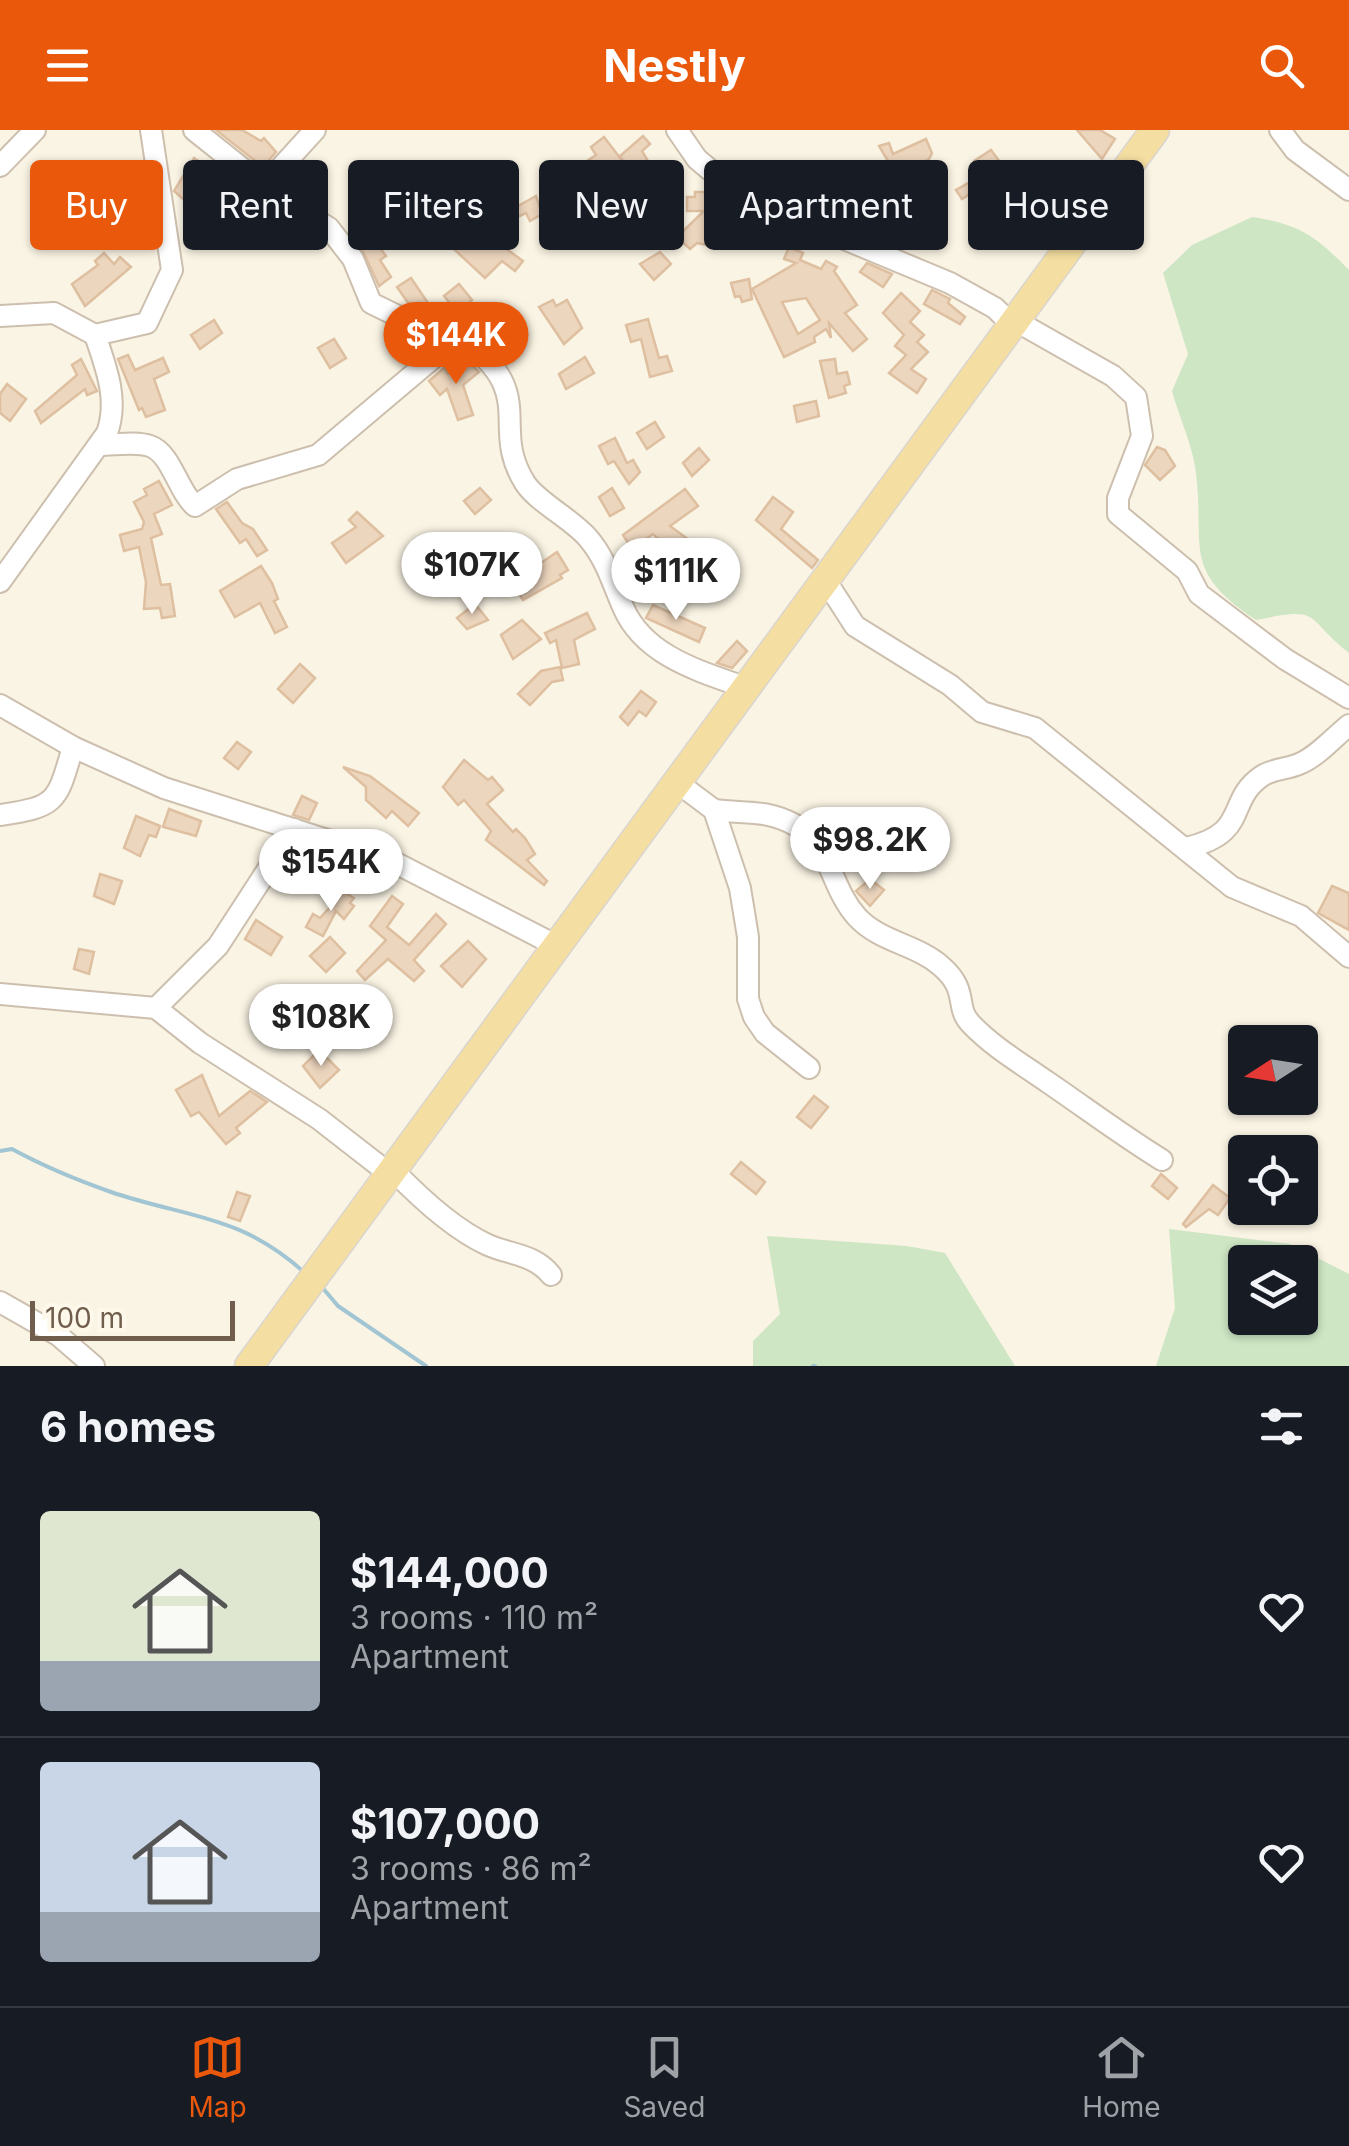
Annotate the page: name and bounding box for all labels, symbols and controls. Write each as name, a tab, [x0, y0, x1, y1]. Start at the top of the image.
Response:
icon: menu	[40, 38, 95, 93]
text: Nestly	[603, 38, 746, 93]
icon: search	[1254, 38, 1309, 93]
chip: Buy	[30, 160, 163, 250]
chip: Rent	[183, 160, 328, 250]
chip: Filters	[348, 160, 519, 250]
chip: New	[539, 160, 684, 250]
chip: Apartment	[704, 160, 948, 250]
chip: House	[968, 160, 1144, 250]
pin: $144K	[386, 302, 526, 387]
text: $144K	[405, 315, 507, 354]
pin: $107K	[402, 532, 542, 617]
pin: $111K	[606, 538, 746, 623]
text: $107K	[423, 545, 521, 584]
text: $111K	[633, 551, 719, 590]
pin: $98.2K	[789, 807, 951, 892]
text: $98.2K	[812, 820, 928, 859]
pin: $154K	[261, 829, 401, 914]
text: $154K	[281, 842, 381, 881]
pin: $108K	[251, 984, 391, 1069]
text: $108K	[271, 997, 371, 1036]
north arrow	[1228, 1025, 1318, 1115]
map controls	[1228, 1025, 1318, 1335]
button: locate	[1228, 1135, 1318, 1225]
button: layers	[1228, 1245, 1318, 1335]
scale bar	[30, 1296, 235, 1340]
text: 100 m	[45, 1301, 124, 1335]
icon: filters	[1254, 1399, 1309, 1454]
text: 6 homes	[40, 1401, 216, 1452]
text: $144,000	[350, 1547, 549, 1598]
icon: home	[120, 1551, 240, 1671]
icon: heart	[1254, 1584, 1309, 1639]
text: 3 rooms · 110 m²	[350, 1598, 598, 1637]
text: Apartment	[350, 1637, 509, 1676]
text: $107,000	[350, 1798, 540, 1849]
icon: home	[120, 1802, 240, 1922]
icon: heart	[1254, 1835, 1309, 1890]
text: 3 rooms · 86 m²	[350, 1849, 592, 1888]
text: Apartment	[350, 1888, 509, 1927]
tab: Map	[188, 2030, 247, 2124]
tab: Saved	[623, 2030, 705, 2124]
tab: Home	[1082, 2030, 1161, 2124]

